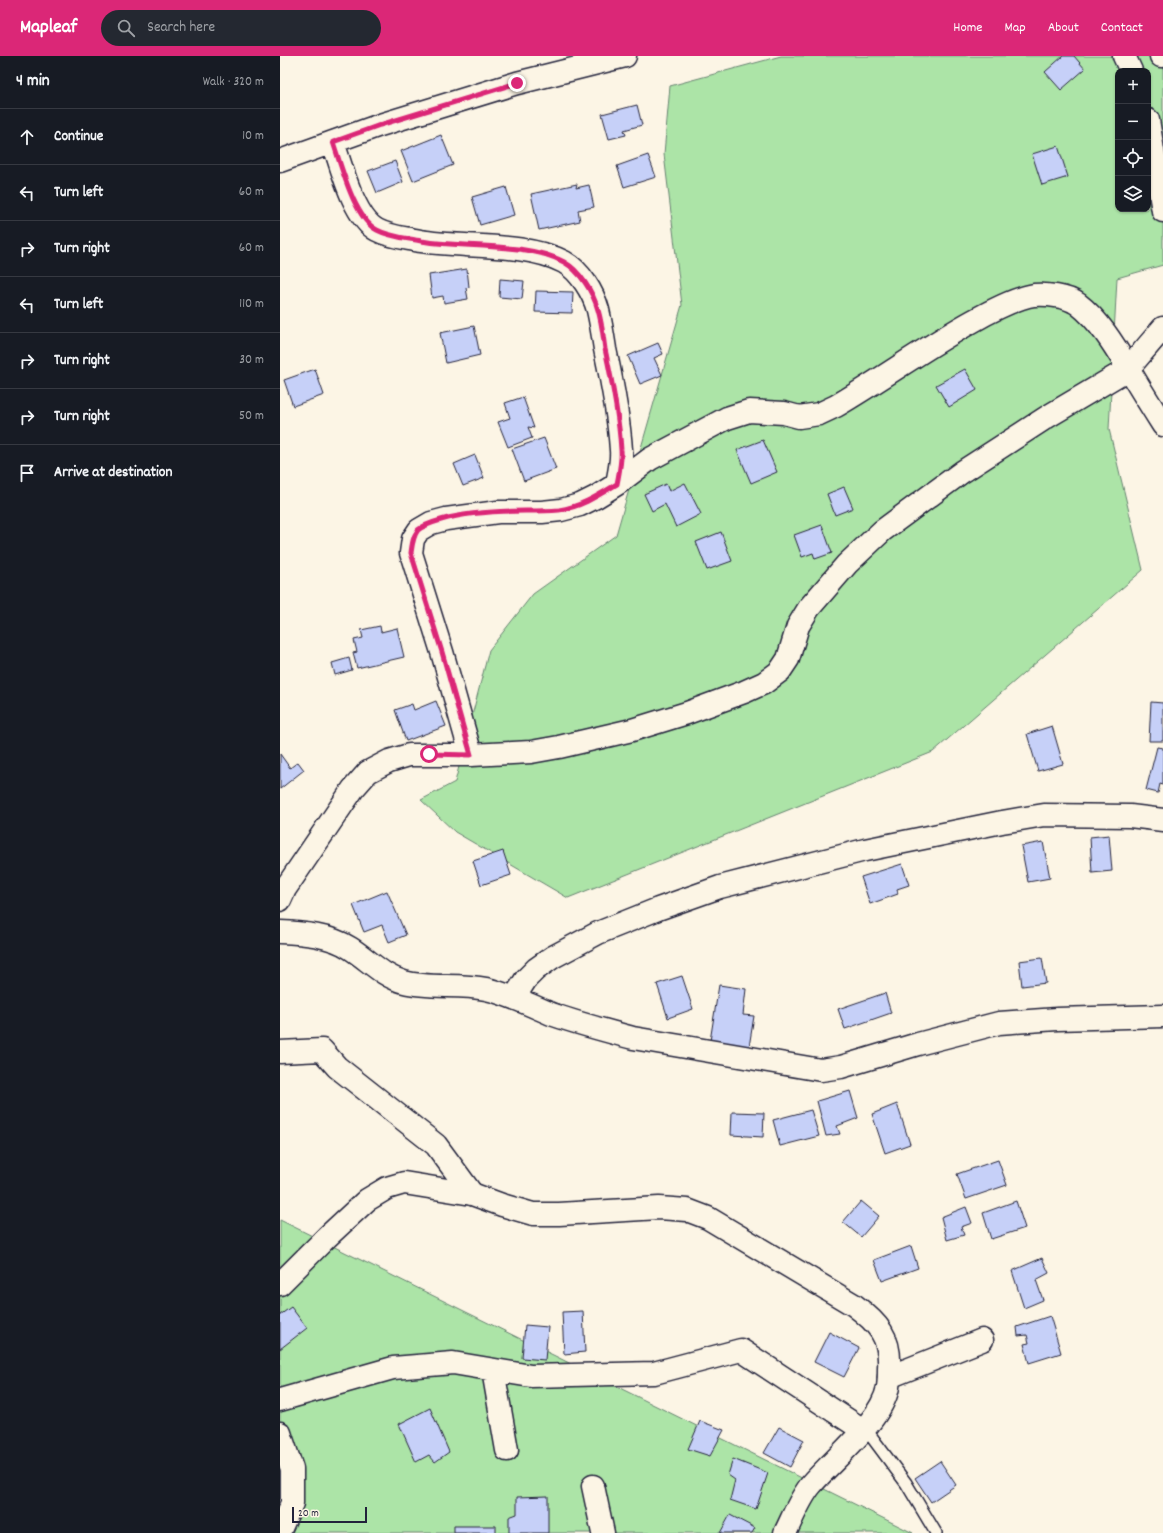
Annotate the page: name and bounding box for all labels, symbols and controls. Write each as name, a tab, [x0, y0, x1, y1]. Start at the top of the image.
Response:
search box	[101, 10, 381, 46]
text: Mapleaf	[20, 15, 77, 42]
icon: search	[115, 17, 137, 39]
text: Search here	[147, 17, 215, 39]
text: Home	[953, 18, 982, 38]
text: Map	[1004, 18, 1026, 38]
text: About	[1048, 18, 1079, 38]
text: Contact	[1101, 18, 1143, 38]
map controls	[1115, 68, 1151, 212]
button: +	[1115, 68, 1151, 104]
text: 4 min	[16, 70, 50, 94]
text: Walk · 320 m	[203, 73, 264, 92]
route end	[508, 74, 526, 92]
button: −	[1115, 104, 1151, 140]
icon: ahead	[16, 126, 38, 148]
text: Continue	[54, 126, 103, 148]
text: 10 m	[242, 127, 264, 146]
button: locate	[1115, 140, 1151, 176]
button: layers	[1115, 176, 1151, 212]
icon: left	[16, 182, 38, 204]
text: Turn left	[54, 182, 103, 204]
text: 60 m	[239, 183, 264, 202]
icon: right	[16, 238, 38, 260]
text: Turn right	[54, 238, 110, 260]
text: 60 m	[239, 239, 264, 258]
icon: left	[16, 294, 38, 316]
text: Turn left	[54, 294, 103, 316]
text: 110 m	[239, 295, 264, 314]
icon: right	[16, 350, 38, 372]
text: Turn right	[54, 350, 110, 372]
text: 30 m	[239, 351, 264, 370]
icon: right	[16, 406, 38, 428]
text: Turn right	[54, 406, 110, 428]
text: 50 m	[239, 407, 264, 426]
icon: arrive	[16, 462, 38, 484]
text: Arrive at destination	[54, 462, 172, 484]
route start	[420, 745, 438, 763]
scale bar	[292, 1505, 367, 1524]
text: 20 m	[298, 1506, 319, 1522]

